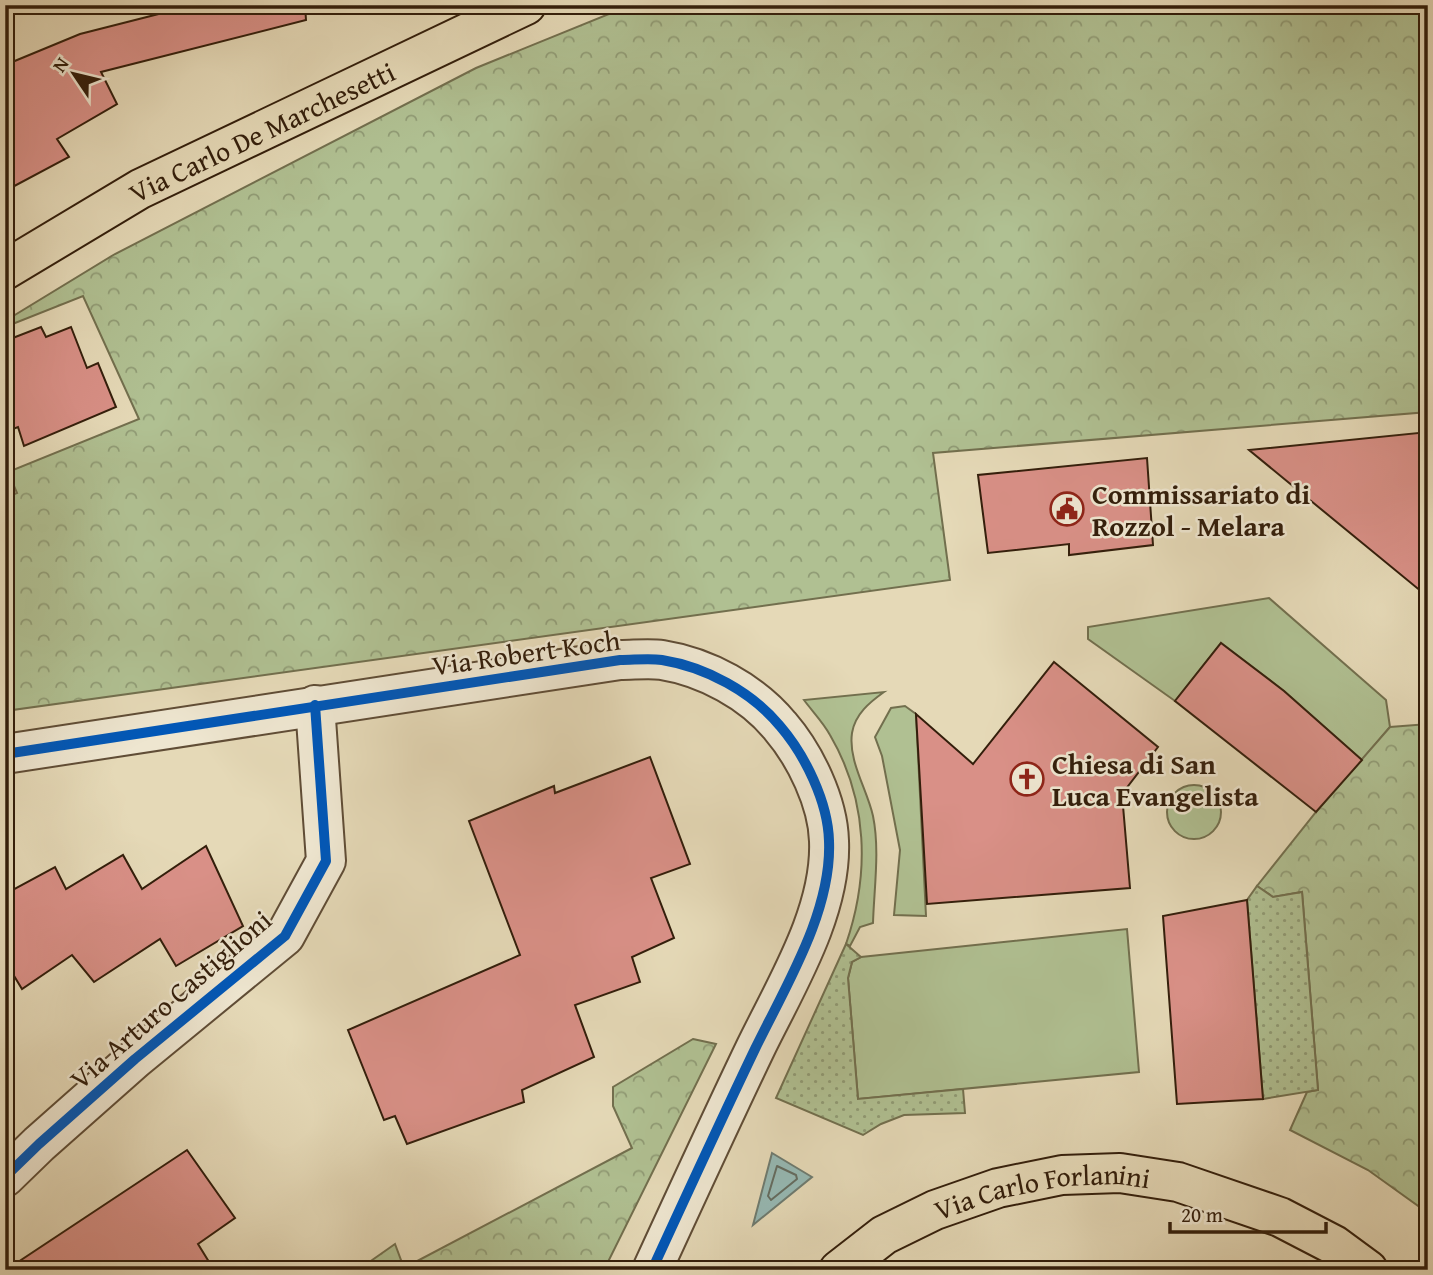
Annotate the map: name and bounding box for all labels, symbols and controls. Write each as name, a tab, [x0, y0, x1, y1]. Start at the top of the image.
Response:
north arrow	[38, 38, 108, 108]
street label: Via Carlo De Marchesetti	[120, 50, 401, 212]
text: N	[45, 51, 75, 77]
place label: Commissariato di Rozzol - Melara	[1092, 473, 1310, 546]
public building icon: Commissariato di Rozzol - Melara	[1048, 490, 1086, 528]
street label: Via Robert Koch	[429, 618, 623, 686]
place label: Chiesa di San Luca Evangelista	[1052, 743, 1259, 816]
church icon: Chiesa di San Luca Evangelista	[1008, 760, 1046, 798]
street label: Via Arturo Castiglioni	[60, 900, 280, 1098]
street label: Via Carlo Forlanini	[928, 1153, 1153, 1229]
scale bar	[1170, 1191, 1326, 1235]
text: 20 m	[1181, 1199, 1223, 1230]

